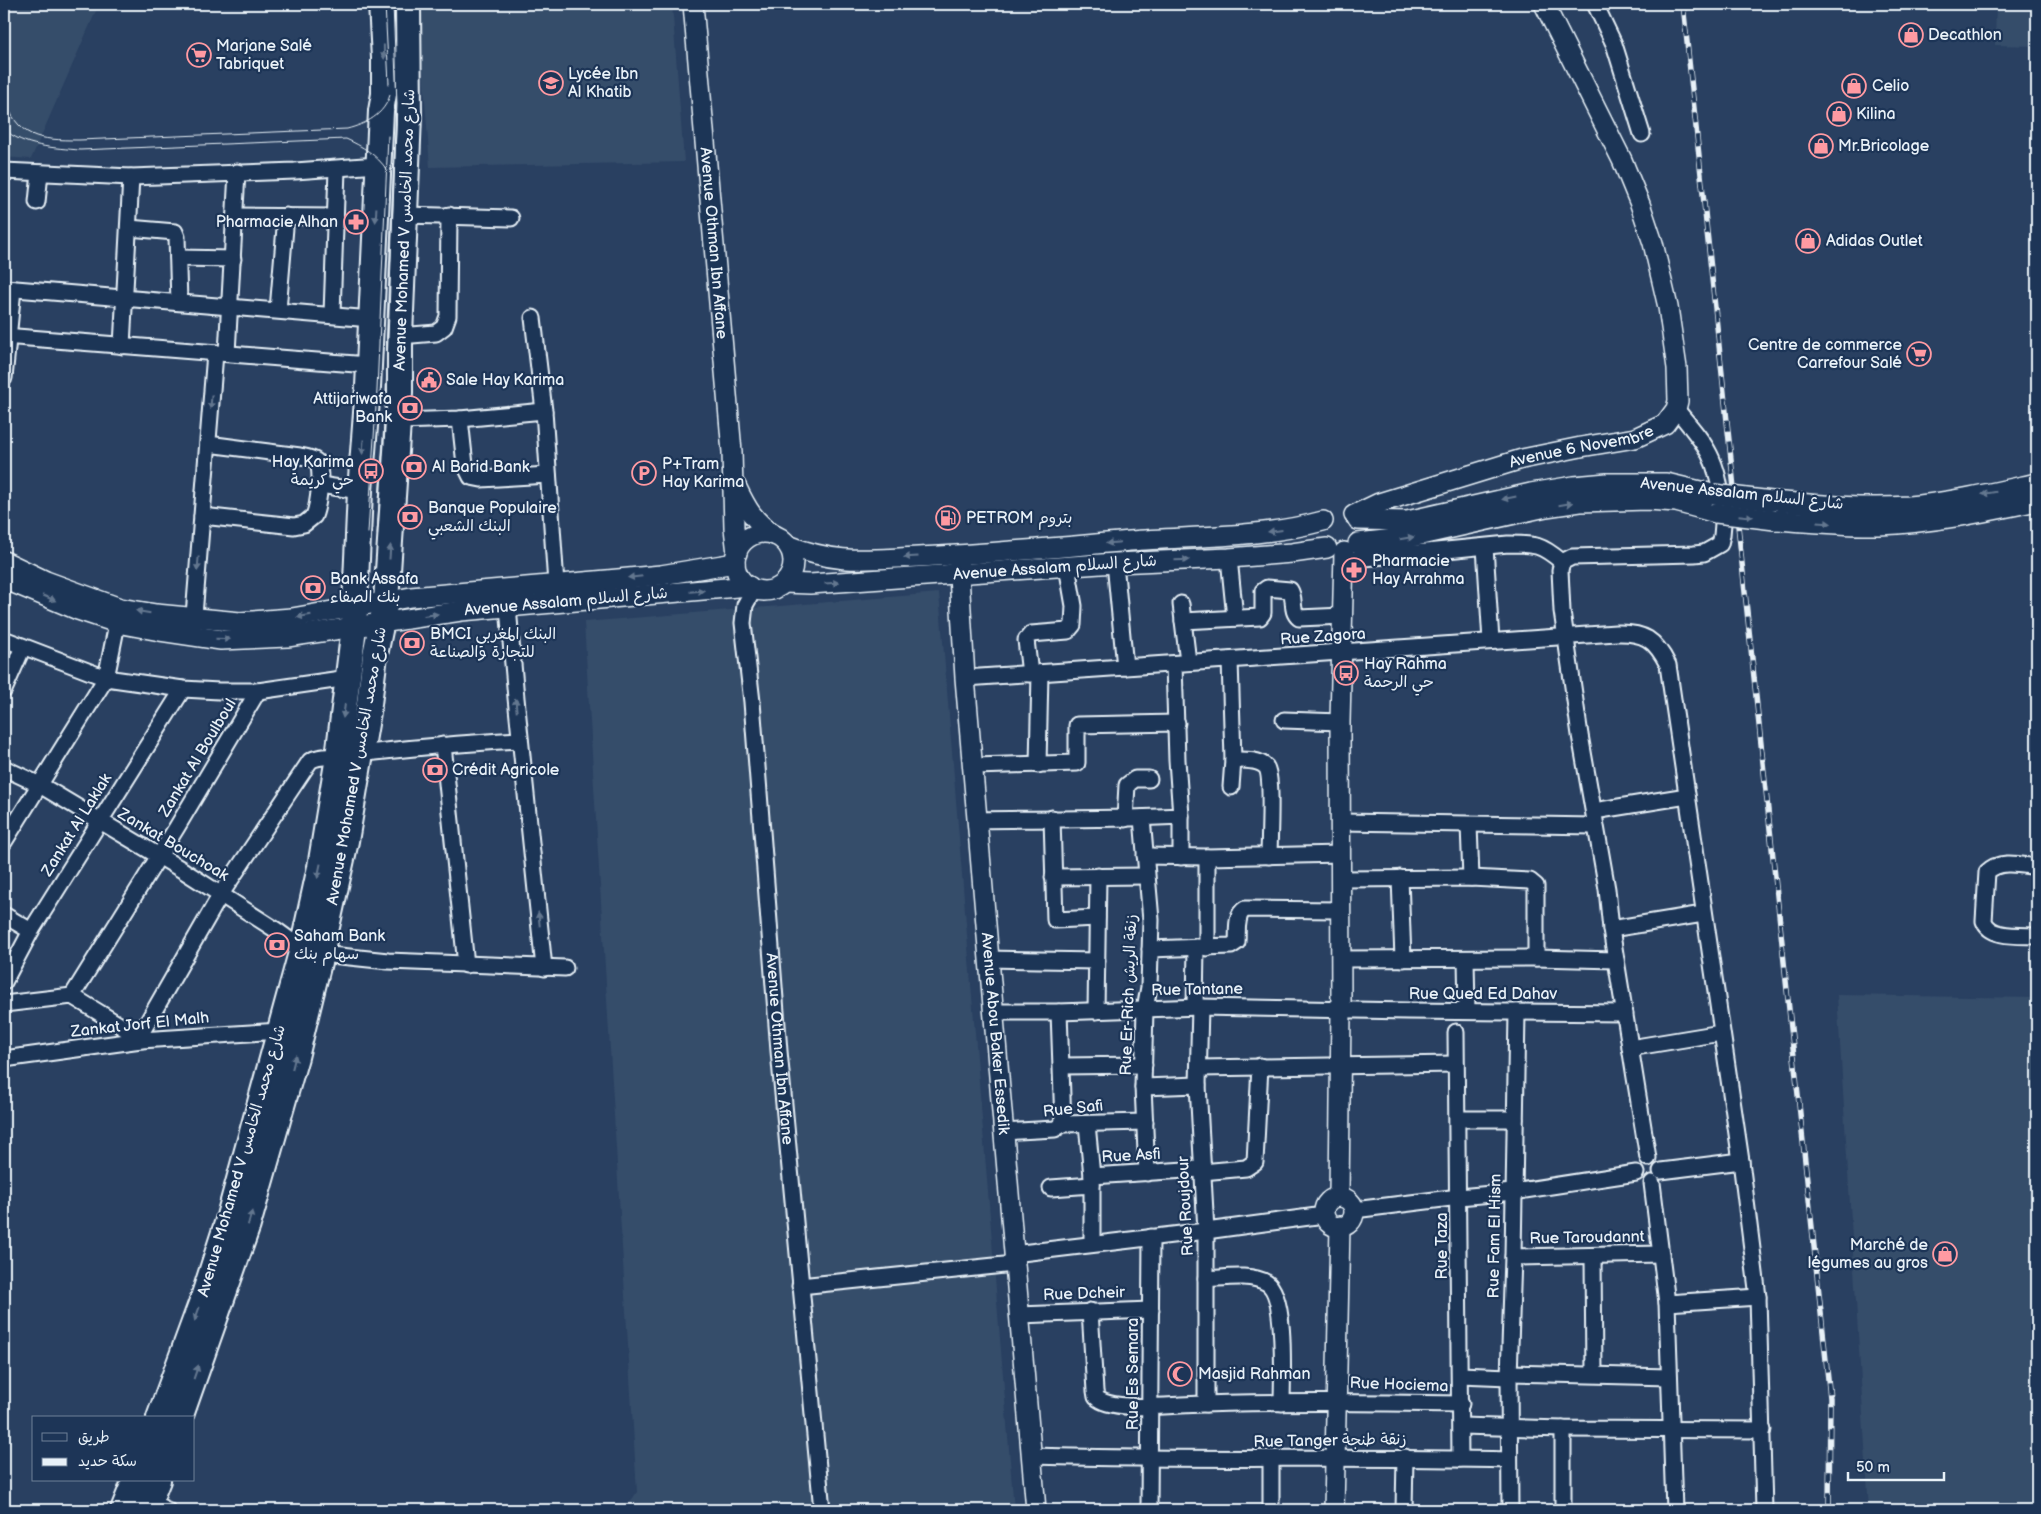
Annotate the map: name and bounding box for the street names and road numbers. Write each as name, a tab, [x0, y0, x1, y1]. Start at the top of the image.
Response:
street label: Avenue Mohamed V شارع محمد الخامس	[391, 89, 420, 371]
street label: Avenue Othman Ibn Affane	[696, 146, 732, 340]
street label: Avenue 6 Novembre	[1507, 421, 1657, 472]
street label: Avenue Assalam شارع السلام	[1639, 474, 1844, 516]
street label: Avenue Assalam شارع السلام	[953, 551, 1158, 587]
street label: Avenue Assalam شارع السلام	[464, 584, 669, 622]
street label: Avenue Mohamed V شارع محمد الخامس	[323, 625, 392, 907]
street label: Rue Zagora	[1280, 625, 1366, 649]
street label: Zankat Al Boulboul	[155, 696, 241, 821]
street label: Zankat Al Laklak	[37, 770, 116, 881]
street label: Zankat Bouchoak	[113, 804, 232, 886]
street label: Rue Er-Rich زنقة الريش	[1117, 914, 1141, 1076]
street label: Avenue Abou Baker Essedik	[977, 932, 1013, 1136]
street label: Avenue Othman Ibn Affane	[762, 952, 797, 1146]
street label: Rue Tantane	[1151, 980, 1243, 1000]
street label: Rue Qued Ed Dahav	[1409, 985, 1558, 1004]
street label: Zankat Jorf El Malh	[69, 1008, 210, 1042]
street label: Avenue Mohamed V شارع محمد الخامس	[194, 1023, 291, 1299]
street label: Rue Safi	[1042, 1096, 1104, 1122]
street label: Rue Asfi	[1101, 1145, 1161, 1167]
street label: Rue Roujdour	[1174, 1155, 1198, 1256]
street label: Rue Fam El Hism	[1484, 1173, 1506, 1299]
street label: Rue Taza	[1433, 1212, 1452, 1280]
street label: Rue Taroudannt	[1529, 1227, 1645, 1249]
street label: Rue Dcheir	[1043, 1283, 1125, 1305]
street label: Rue Es Semara	[1124, 1318, 1143, 1430]
street label: Rue Hociema	[1349, 1374, 1449, 1396]
street label: Rue Tanger زنقة طنجة	[1253, 1430, 1407, 1452]

